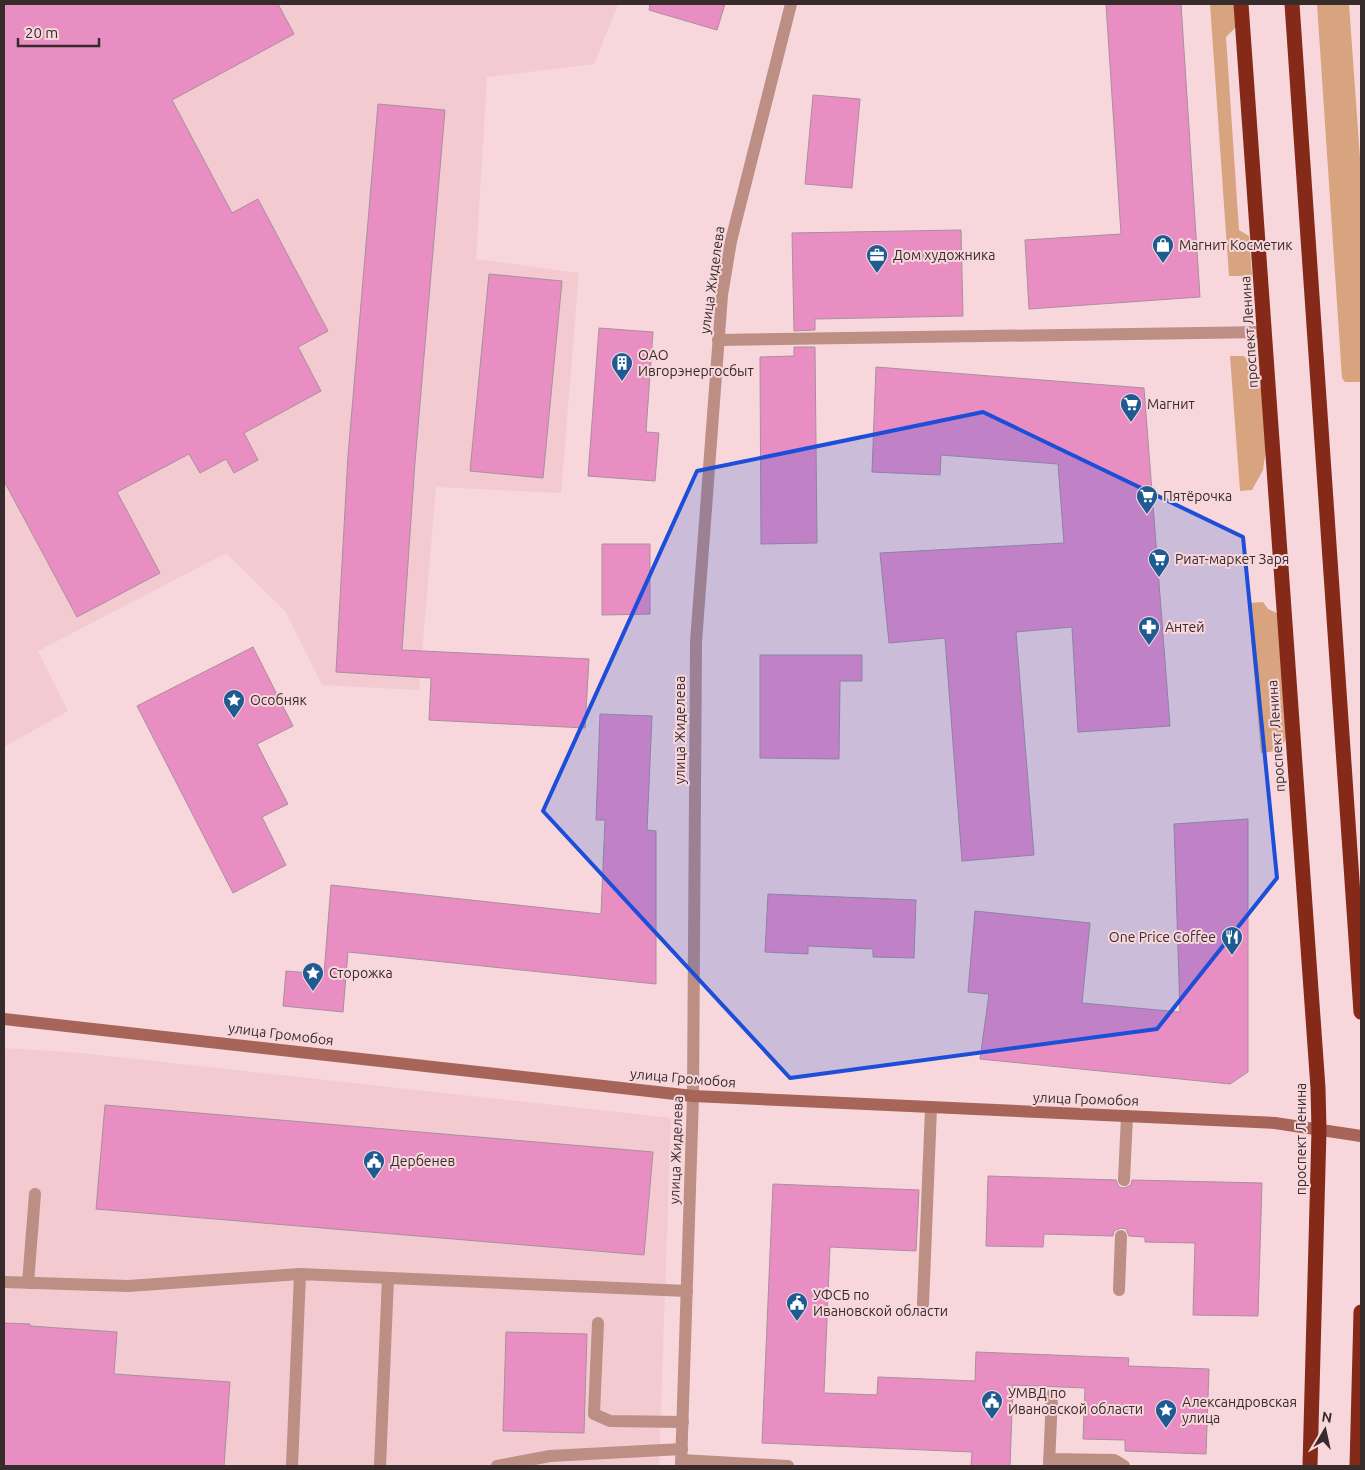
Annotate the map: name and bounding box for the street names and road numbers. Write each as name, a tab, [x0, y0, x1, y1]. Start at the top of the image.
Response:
street label: улица Жиделева	[697, 225, 727, 335]
street label: проспект Ленина	[1237, 275, 1261, 389]
street label: улица Жиделева	[672, 676, 688, 784]
street label: проспект Ленина	[1264, 679, 1288, 793]
street label: улица Громобоя	[227, 1020, 335, 1048]
street label: улица Громобоя	[629, 1065, 737, 1091]
street label: проспект Ленина	[1293, 1083, 1309, 1195]
street label: улица Громобоя	[1033, 1089, 1139, 1109]
street label: улица Жиделева	[666, 1095, 686, 1205]

